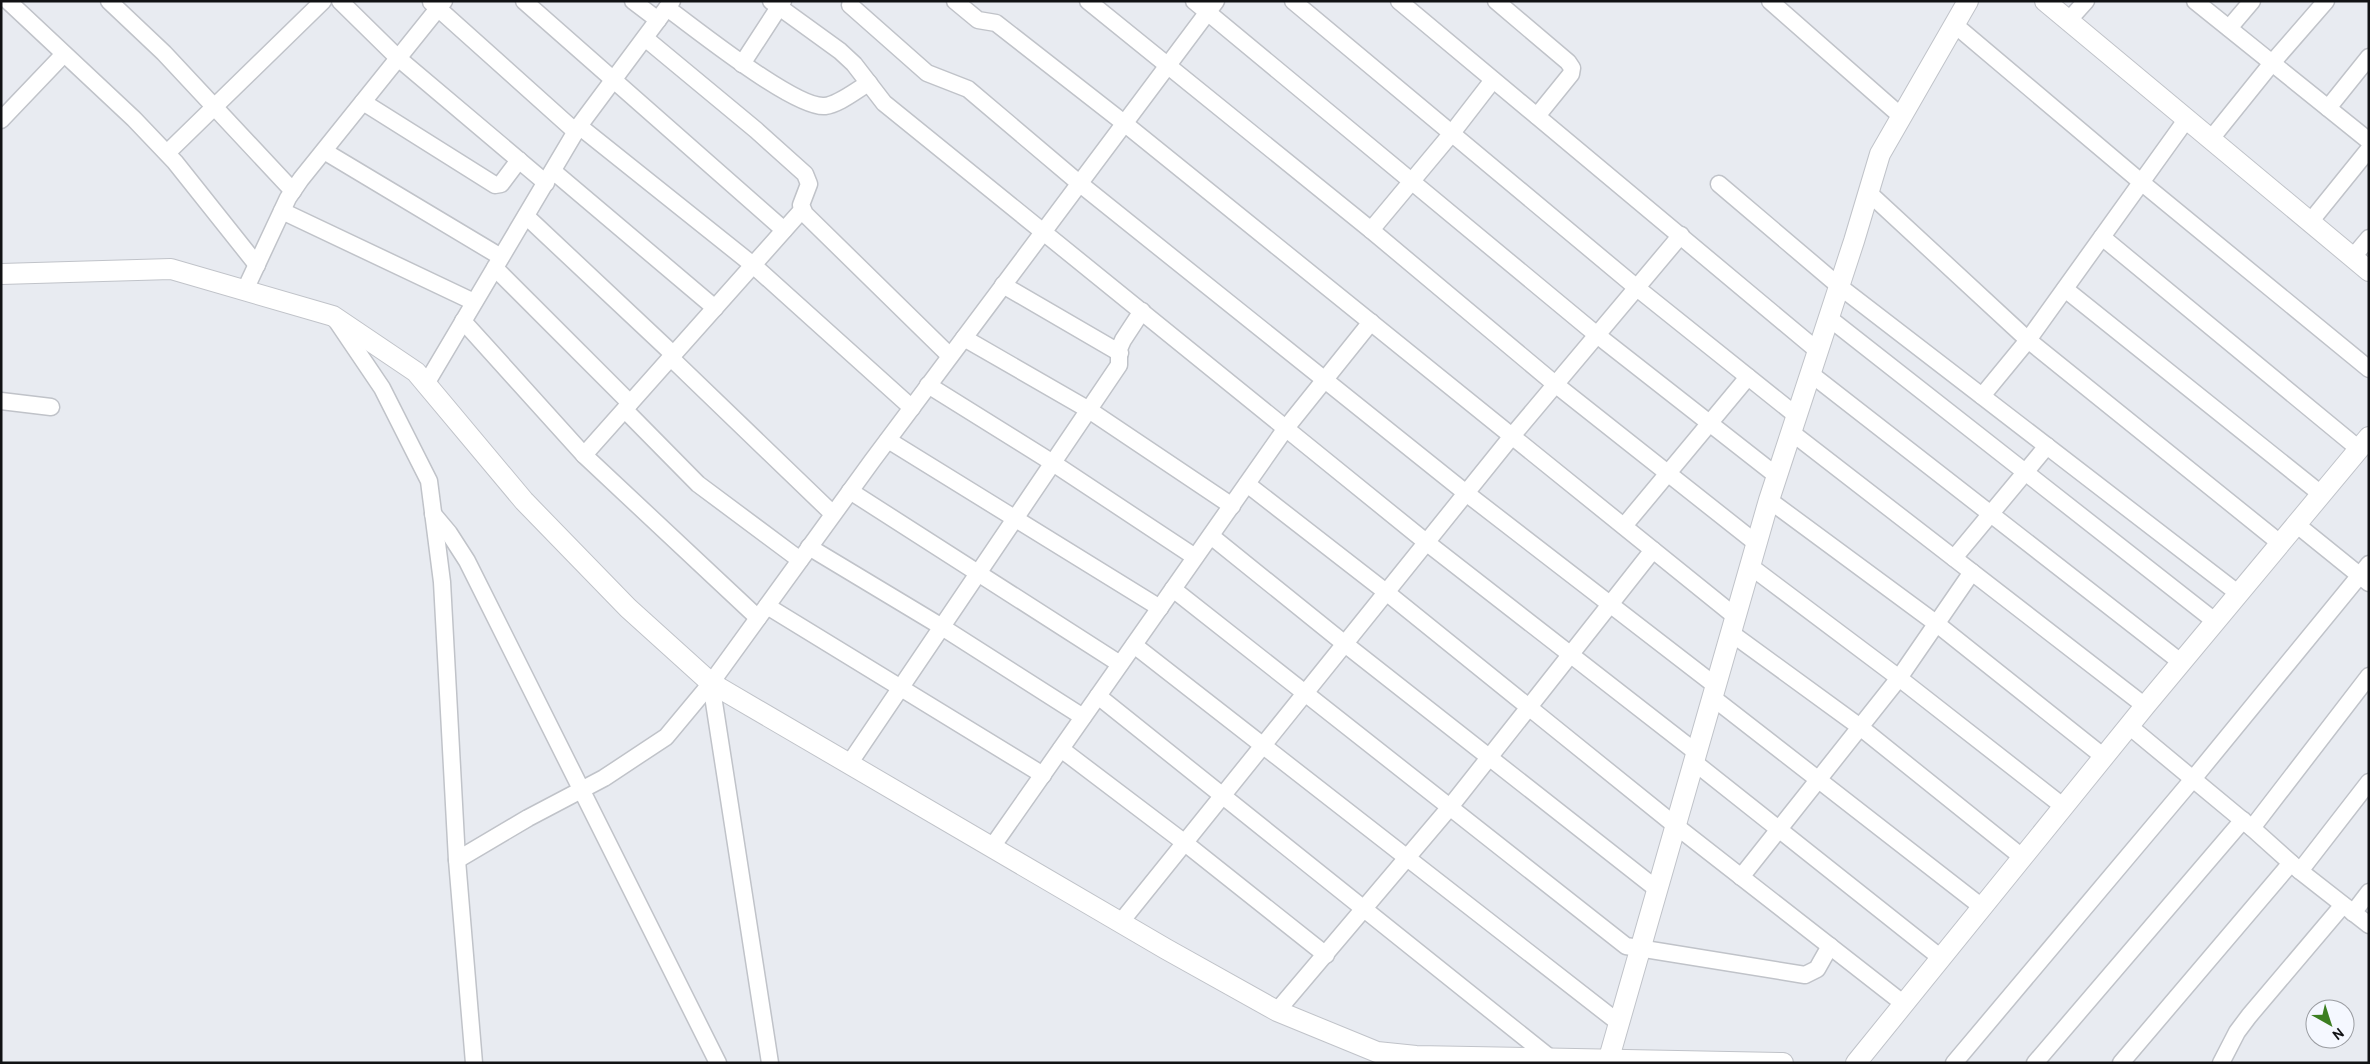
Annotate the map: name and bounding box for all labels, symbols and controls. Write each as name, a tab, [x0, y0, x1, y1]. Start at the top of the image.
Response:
north arrow	[2305, 999, 2355, 1049]
text: N	[2328, 1023, 2346, 1043]

